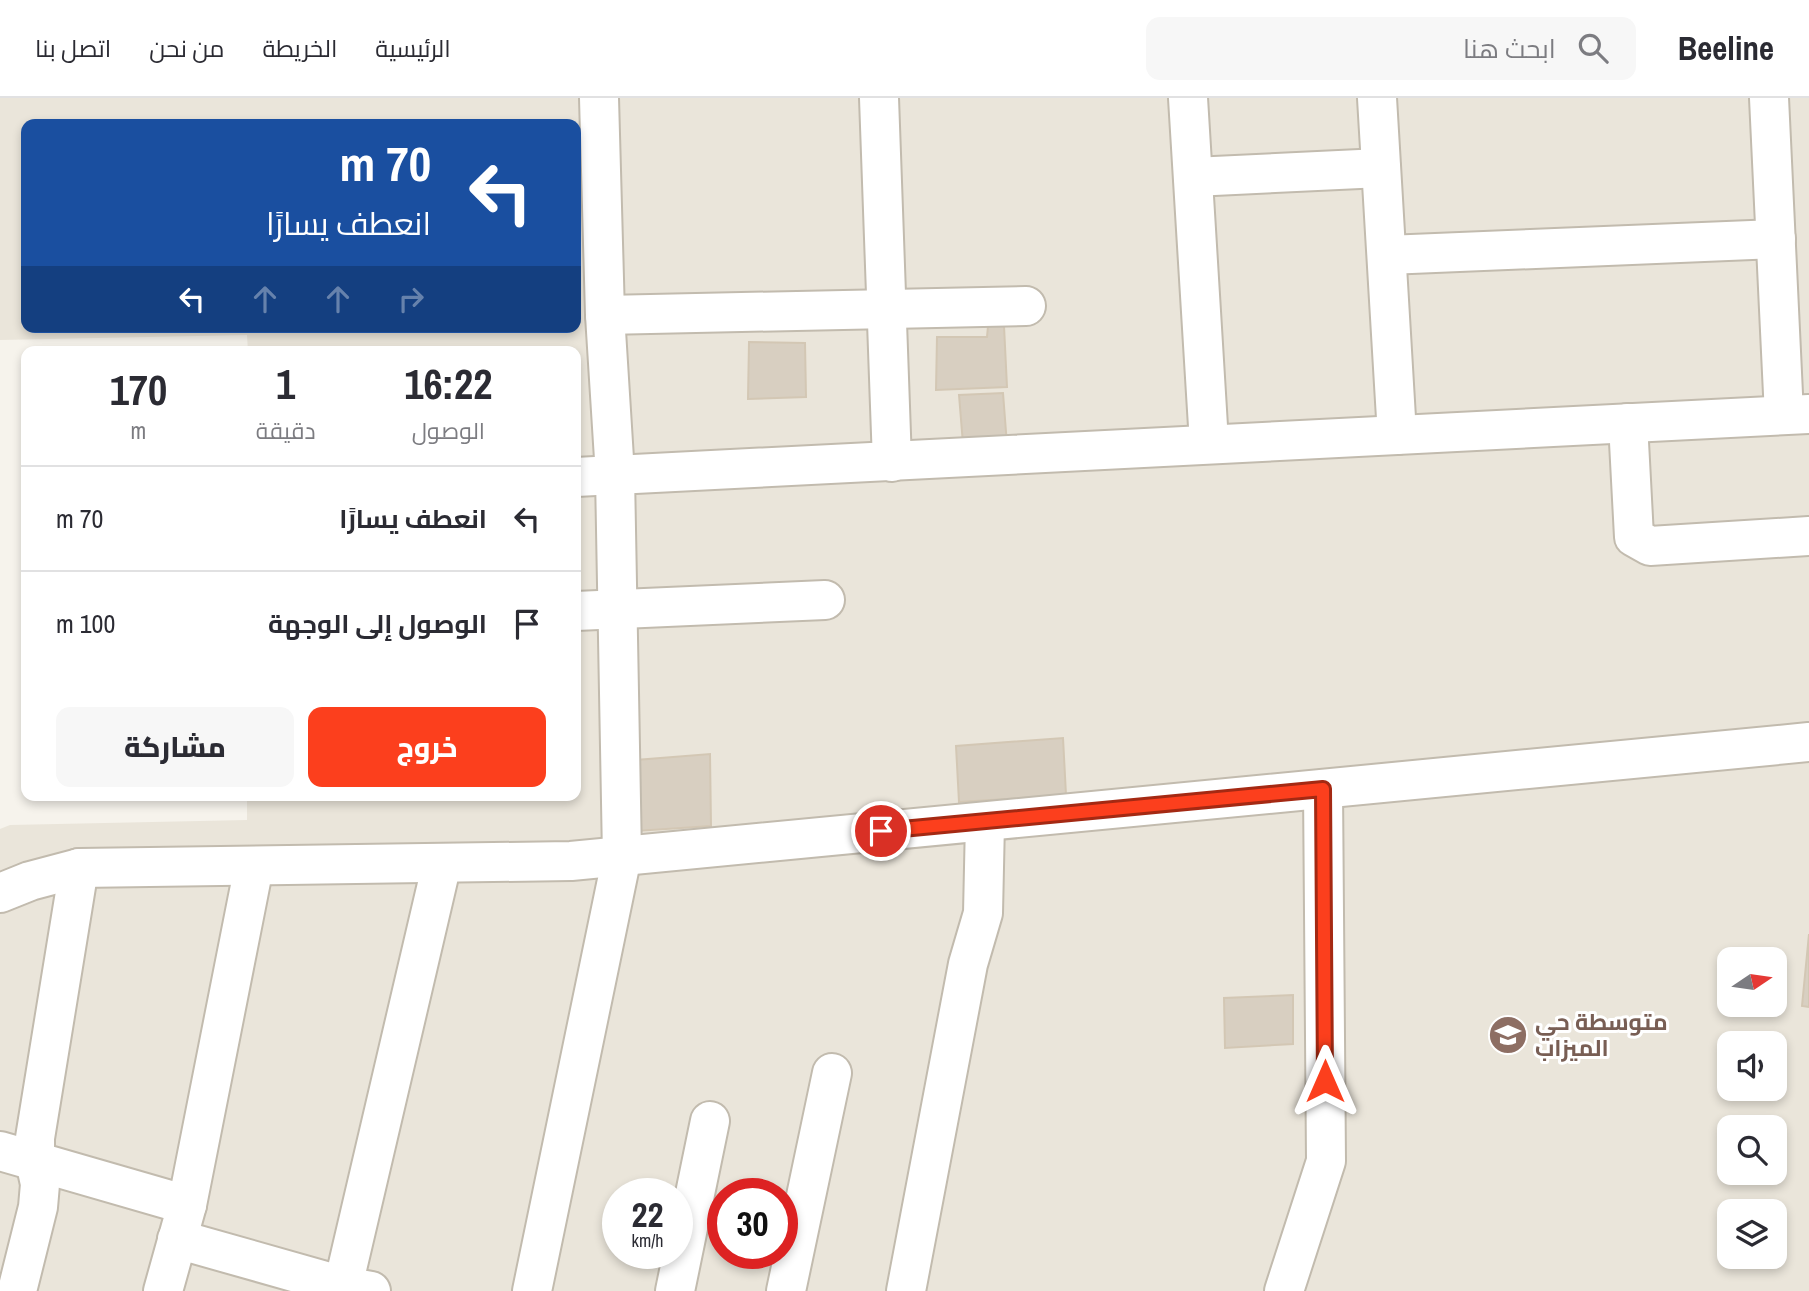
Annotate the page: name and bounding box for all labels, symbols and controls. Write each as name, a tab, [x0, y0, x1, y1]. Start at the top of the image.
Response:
search box	[1146, 17, 1636, 80]
text: Beeline	[1678, 26, 1774, 70]
icon: search	[1574, 29, 1612, 67]
text: ابحث هنا	[1463, 31, 1556, 66]
text: اتصل بنا	[35, 32, 111, 64]
text: من نحن	[149, 32, 224, 64]
text: الخريطة	[262, 32, 337, 64]
text: الرئيسية	[375, 32, 451, 64]
text: 70 m	[339, 130, 431, 196]
icon: left	[455, 147, 546, 238]
text: انعطف يسارًا	[266, 202, 431, 245]
icon: left	[173, 280, 211, 318]
icon: ahead	[246, 280, 284, 318]
icon: ahead	[319, 280, 357, 318]
icon: right	[392, 280, 430, 318]
text: 1	[276, 356, 295, 412]
text: 16:22	[404, 356, 492, 412]
text: 170	[110, 362, 167, 418]
text: m	[131, 415, 146, 446]
text: دقيقة	[256, 415, 316, 446]
text: الوصول	[412, 415, 485, 446]
icon: left	[508, 500, 546, 538]
text: 70 m	[56, 501, 103, 536]
text: انعطف يسارًا	[339, 501, 487, 536]
icon: arrive	[508, 605, 546, 643]
text: 100 m	[56, 606, 115, 641]
text: الوصول إلى الوجهة	[268, 606, 487, 641]
button: مشاركة	[56, 707, 294, 787]
button: خروج	[308, 707, 546, 787]
pin	[851, 801, 911, 861]
icon: arrive	[862, 812, 900, 850]
north arrow	[1717, 947, 1787, 1017]
map controls	[1717, 947, 1787, 1269]
place label: متوسطة حي الميزاب	[1535, 1006, 1668, 1063]
school or university icon: متوسطة حي الميزاب	[1487, 1014, 1529, 1056]
button: sound	[1717, 1031, 1787, 1101]
position arrow	[1288, 1044, 1362, 1118]
button: search	[1717, 1115, 1787, 1185]
speed limit sign: 30	[707, 1178, 798, 1269]
text: 22	[632, 1191, 663, 1238]
button: layers	[1717, 1199, 1787, 1269]
text: km/h	[632, 1228, 664, 1253]

